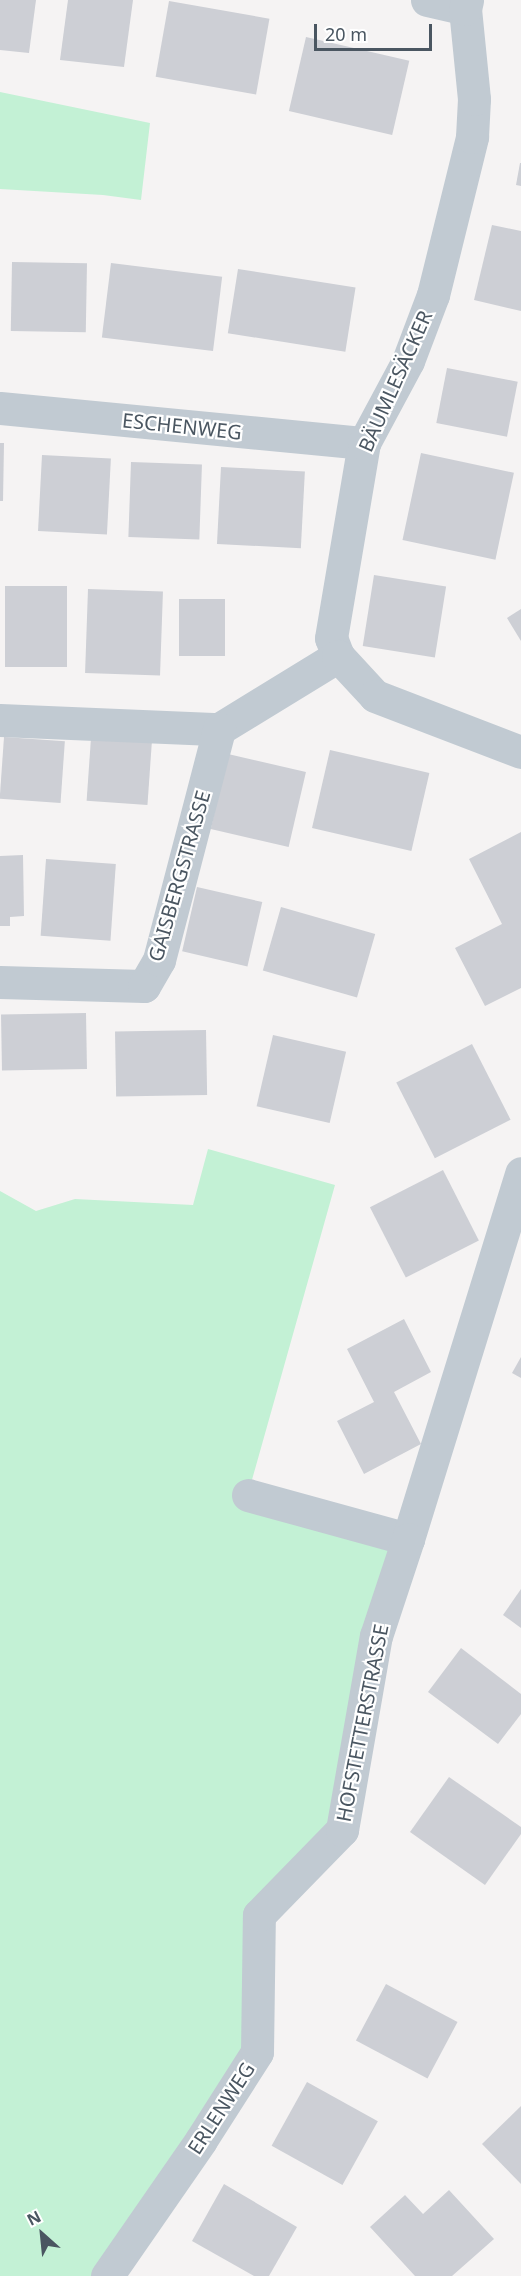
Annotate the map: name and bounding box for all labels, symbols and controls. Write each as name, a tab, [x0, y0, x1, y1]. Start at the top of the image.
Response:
scale bar	[317, 12, 436, 50]
text: 20 m	[325, 22, 367, 46]
street label: BÄUMLESÄCKER	[353, 307, 437, 455]
street label: ESCHENWEG	[121, 408, 243, 444]
street label: GAISBERGSTRASSE	[143, 788, 215, 964]
street label: HOFSTETTERSTRASSE	[331, 1622, 393, 1824]
street label: ERLENWEG	[182, 2058, 260, 2158]
north arrow	[12, 2204, 72, 2264]
text: N	[23, 2205, 45, 2231]

